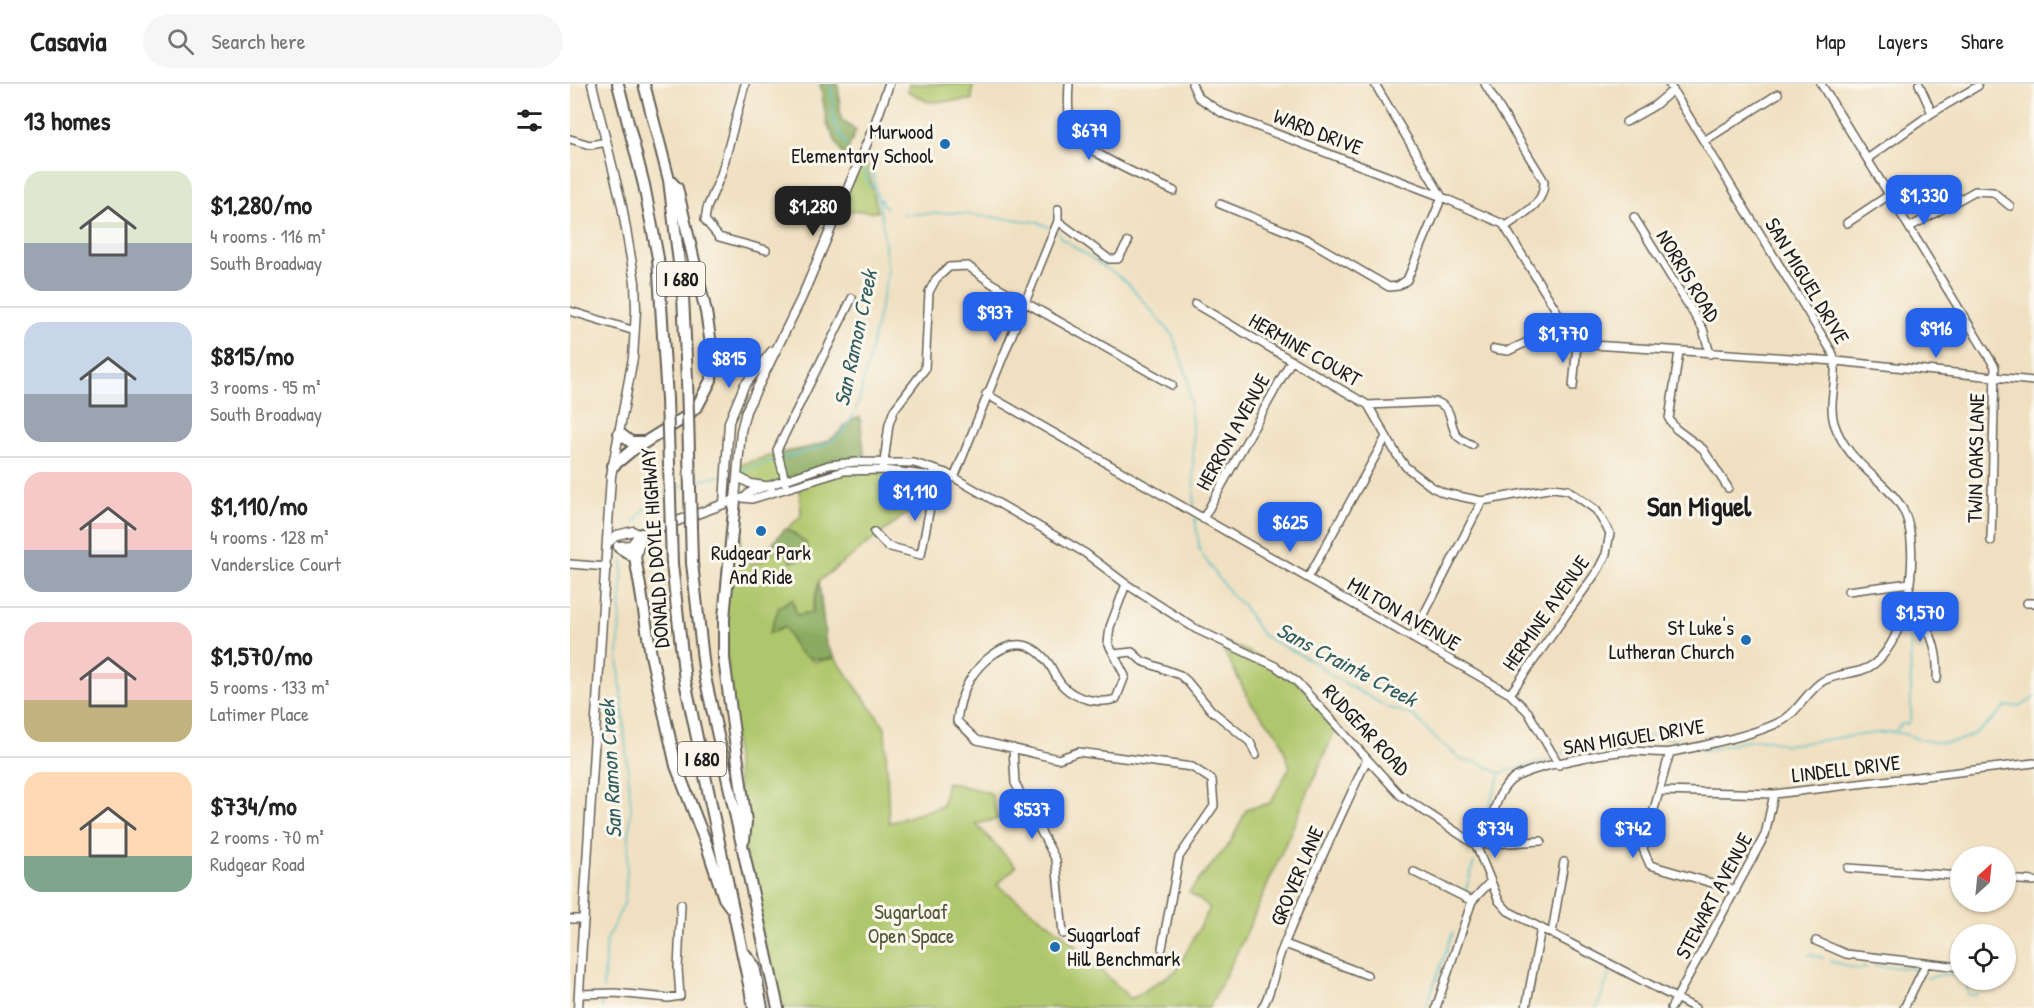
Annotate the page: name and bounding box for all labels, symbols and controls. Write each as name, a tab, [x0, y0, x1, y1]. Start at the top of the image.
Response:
search box	[143, 14, 563, 68]
text: Casavia	[30, 22, 107, 60]
icon: search	[164, 25, 197, 58]
text: Search here	[212, 26, 306, 56]
text: Map	[1816, 27, 1845, 56]
text: Layers	[1878, 27, 1928, 56]
text: Share	[1961, 27, 2004, 56]
street label: WARD DRIVE	[1270, 101, 1367, 162]
text: 13 homes	[24, 103, 111, 138]
icon: filters	[513, 104, 546, 137]
pin: $679	[1053, 110, 1125, 161]
text: $679	[1071, 116, 1107, 143]
place label: Murwood Elementary School	[791, 117, 933, 170]
marker: Murwood Elementary School	[938, 137, 952, 151]
pin: $1,330	[1875, 175, 1973, 226]
text: $1,330	[1900, 181, 1948, 208]
pin: $1,280	[764, 186, 862, 237]
text: $1,280/mo	[210, 187, 312, 222]
text: $1,280	[789, 192, 837, 219]
icon: home	[72, 195, 144, 267]
street label: SAN MIGUEL DRIVE	[1758, 212, 1857, 349]
text: 4 rooms · 116 m²	[210, 222, 326, 249]
street label: NORRIS ROAD	[1650, 224, 1727, 327]
text: South Broadway	[210, 249, 322, 276]
road number: I 680	[657, 262, 705, 296]
water label: San Ramon Creek	[826, 265, 884, 409]
pin: $937	[959, 292, 1031, 343]
text: $937	[977, 298, 1013, 325]
street label: HERMINE COURT	[1244, 306, 1368, 394]
pin: $916	[1900, 308, 1972, 359]
pin: $1,770	[1514, 313, 1612, 364]
text: $916	[1920, 314, 1952, 341]
text: $1,770	[1538, 319, 1588, 346]
text: $815/mo	[210, 338, 294, 373]
pin: $815	[693, 338, 765, 389]
text: $815	[712, 344, 746, 371]
icon: home	[72, 346, 144, 418]
street label: HERRON AVENUE	[1189, 368, 1277, 495]
text: 3 rooms · 95 m²	[210, 373, 320, 400]
street label: TWIN OAKS LANE	[1960, 393, 1991, 523]
text: South Broadway	[210, 400, 322, 427]
street label: DONALD D DOYLE HIGHWAY	[633, 446, 676, 649]
pin: $1,110	[866, 471, 964, 522]
text: $1,110	[893, 477, 937, 504]
text: $1,110/mo	[210, 488, 308, 523]
district label: San Miguel	[1647, 488, 1752, 526]
icon: home	[72, 496, 144, 568]
pin: $625	[1254, 502, 1326, 553]
text: $625	[1272, 508, 1308, 535]
text: 4 rooms · 128 m²	[210, 523, 329, 550]
marker: Rudgear Park And Ride	[754, 524, 768, 538]
place label: Rudgear Park And Ride	[711, 538, 811, 591]
street label: HERMINE AVENUE	[1495, 549, 1596, 676]
text: Vanderslice Court	[210, 550, 341, 577]
street label: MILTON AVENUE	[1342, 569, 1466, 658]
pin: $1,570	[1871, 592, 1969, 643]
text: $1,570	[1896, 598, 1944, 625]
place label: St Luke's Lutheran Church	[1609, 613, 1734, 666]
water label: Sans Crainte Creek	[1272, 614, 1424, 714]
marker: St Luke's Lutheran Church	[1739, 633, 1753, 647]
text: $1,570/mo	[210, 638, 313, 673]
icon: home	[72, 646, 144, 718]
text: 5 rooms · 133 m²	[210, 673, 329, 700]
street label: RUDGEAR ROAD	[1316, 677, 1417, 782]
water label: San Ramon Creek	[591, 697, 629, 839]
text: Latimer Place	[210, 700, 309, 727]
street label: SAN MIGUEL DRIVE	[1561, 711, 1707, 762]
road number: I 680	[678, 742, 726, 776]
street label: LINDELL DRIVE	[1790, 747, 1902, 790]
text: $734/mo	[210, 788, 297, 823]
pin: $537	[996, 789, 1068, 840]
text: $537	[1013, 795, 1051, 822]
icon: home	[72, 796, 144, 868]
pin: $734	[1459, 808, 1531, 859]
pin: $742	[1597, 808, 1669, 859]
text: $734	[1477, 814, 1513, 841]
text: $742	[1615, 814, 1651, 841]
street label: GROVER LANE	[1263, 822, 1330, 930]
text: 2 rooms · 70 m²	[210, 823, 324, 850]
street label: STEWART AVENUE	[1668, 827, 1759, 964]
north arrow	[1950, 846, 2016, 912]
map controls	[1950, 846, 2016, 990]
text: Rudgear Road	[210, 850, 305, 877]
park label: Sugarloaf Open Space	[868, 897, 954, 950]
place label: Sugarloaf Hill Benchmark	[1067, 920, 1180, 973]
button: locate	[1950, 924, 2016, 990]
marker: Sugarloaf Hill Benchmark	[1048, 940, 1062, 954]

